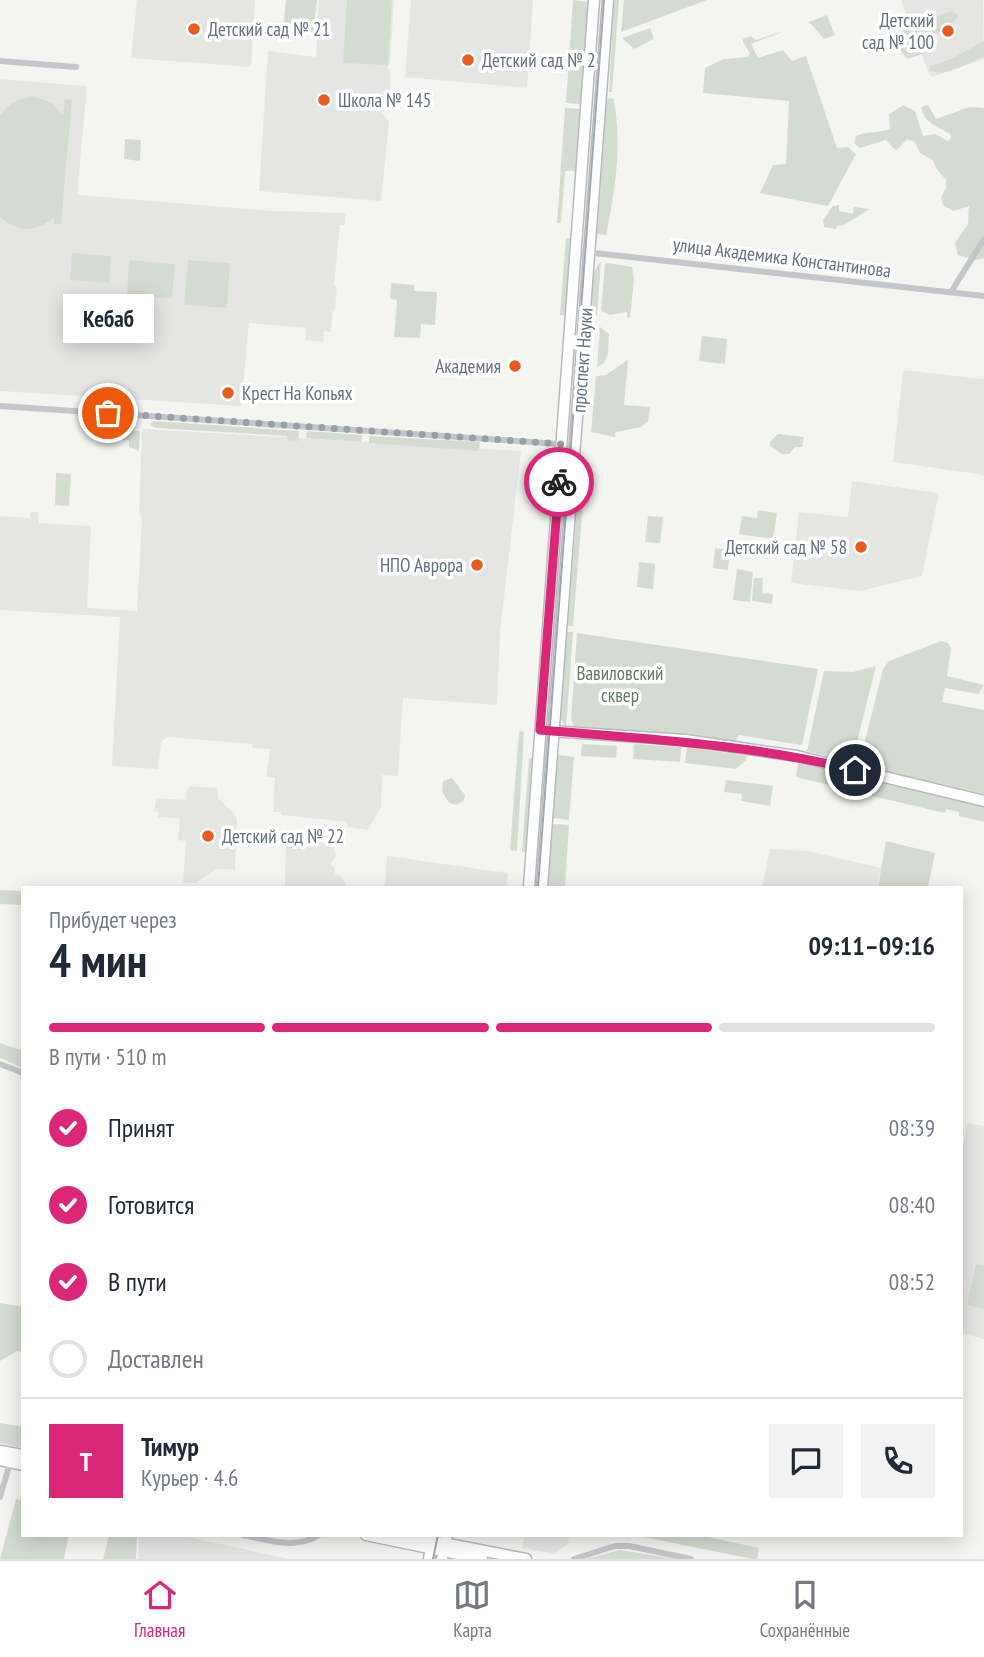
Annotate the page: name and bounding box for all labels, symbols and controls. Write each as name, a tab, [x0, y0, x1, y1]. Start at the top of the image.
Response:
place label: Детский сад № 100	[862, 8, 934, 54]
place label: Детский сад № 21	[208, 17, 330, 41]
marker: Детский сад № 21	[186, 21, 202, 37]
marker: Детский сад № 100	[940, 23, 956, 39]
place label: Детский сад № 2	[482, 48, 596, 72]
marker: Детский сад № 2	[460, 52, 476, 68]
place label: Школа № 145	[338, 88, 431, 112]
marker: Школа № 145	[316, 92, 332, 108]
street label: улица Академика Константинова	[672, 232, 892, 282]
callout: Кебаб	[62, 294, 154, 343]
text: Кебаб	[83, 304, 134, 333]
street label: проспект Науки	[566, 307, 598, 413]
place label: Академия	[435, 354, 501, 378]
marker: Академия	[507, 358, 523, 374]
place label: Крест На Копьях	[242, 381, 353, 405]
pin	[78, 383, 138, 443]
marker: Крест На Копьях	[220, 385, 236, 401]
icon: bag	[89, 394, 127, 432]
courier	[524, 447, 594, 517]
icon: bike	[540, 463, 578, 501]
place label: Детский сад № 58	[725, 535, 847, 559]
marker: Детский сад № 58	[853, 539, 869, 555]
place label: НПО Аврора	[380, 553, 463, 577]
marker: НПО Аврора	[469, 557, 485, 573]
park label: Вавиловский сквер	[577, 661, 663, 707]
pin	[825, 740, 885, 800]
icon: home	[836, 751, 874, 789]
place label: Детский сад № 22	[222, 824, 344, 848]
marker: Детский сад № 22	[200, 828, 216, 844]
text: Прибудет через	[49, 905, 177, 934]
text: 09:11–09:16	[808, 929, 935, 962]
text: 4 мин	[49, 930, 147, 990]
text: В пути · 510 m	[49, 1042, 166, 1071]
icon: check	[49, 1109, 87, 1147]
text: Принят	[108, 1111, 174, 1144]
text: 08:39	[889, 1113, 935, 1142]
icon: check	[49, 1186, 87, 1224]
text: Готовится	[108, 1188, 194, 1221]
text: 08:40	[889, 1190, 935, 1219]
icon: check	[49, 1263, 87, 1301]
text: В пути	[108, 1265, 167, 1298]
text: 08:52	[889, 1267, 935, 1296]
text: Доставлен	[108, 1342, 204, 1375]
button: chat	[769, 1424, 843, 1498]
button: phone	[861, 1424, 935, 1498]
text: Тимур	[141, 1430, 199, 1463]
text: Т	[80, 1445, 92, 1478]
text: Курьер · 4.6	[141, 1463, 238, 1492]
tab: Главная	[134, 1576, 185, 1642]
tab: Карта	[453, 1576, 492, 1642]
tab: Сохранённые	[760, 1576, 850, 1642]

